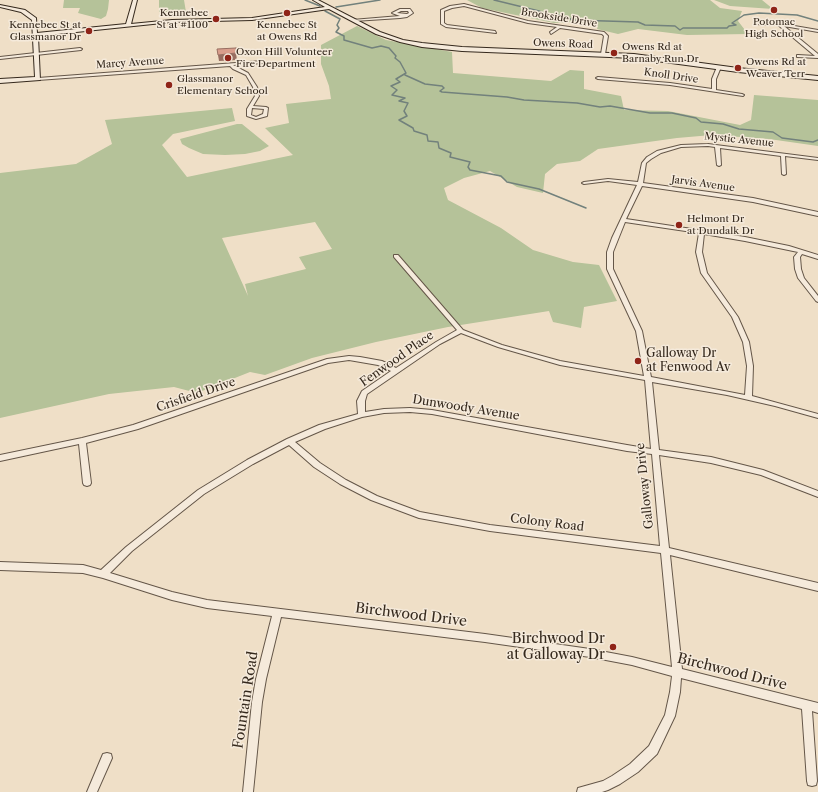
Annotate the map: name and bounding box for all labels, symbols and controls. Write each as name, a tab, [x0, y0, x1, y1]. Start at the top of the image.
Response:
marker: Potomac High School	[769, 5, 779, 15]
street label: Brookside Drive	[520, 6, 598, 30]
place label: Kennebec St at #1100	[157, 7, 208, 30]
marker: Kennebec St at Owens Rd	[282, 8, 292, 18]
marker: Kennebec St at #1100	[211, 14, 221, 24]
place label: Potomac High School	[745, 16, 803, 40]
place label: Kennebec St at Glassmanor Dr	[9, 19, 81, 42]
place label: Kennebec St at Owens Rd	[257, 19, 317, 42]
marker: Kennebec St at Glassmanor Dr	[84, 26, 94, 36]
street label: Owens Road	[533, 37, 593, 51]
place label: Owens Rd at Barnaby Run Dr	[622, 41, 699, 64]
place label: Oxon Hill Volunteer Fire Department	[236, 46, 332, 70]
marker: Owens Rd at Barnaby Run Dr	[609, 48, 619, 58]
marker: Oxon Hill Volunteer Fire Department	[223, 53, 233, 63]
street label: Marcy Avenue	[96, 55, 164, 71]
place label: Owens Rd at Weaver Terr	[746, 56, 806, 80]
marker: Owens Rd at Weaver Terr	[733, 63, 743, 73]
street label: Knoll Drive	[643, 66, 699, 86]
place label: Glassmanor Elementary School	[177, 73, 268, 96]
marker: Glassmanor Elementary School	[164, 80, 174, 90]
street label: Mystic Avenue	[704, 130, 774, 150]
street label: Jarvis Avenue	[671, 174, 735, 194]
place label: Helmont Dr at Dundalk Dr	[687, 213, 754, 236]
marker: Helmont Dr at Dundalk Dr	[674, 220, 684, 230]
street label: Fenwood Place	[357, 328, 437, 390]
place label: Galloway Dr at Fenwood Av	[646, 347, 730, 375]
marker: Galloway Dr at Fenwood Av	[633, 356, 643, 366]
street label: Crisfield Drive	[155, 375, 237, 415]
street label: Dunwoody Avenue	[411, 392, 521, 424]
street label: Galloway Drive	[633, 442, 657, 530]
street label: Colony Road	[509, 511, 585, 535]
street label: Birchwood Drive	[354, 600, 468, 630]
place label: Birchwood Dr at Galloway Dr	[507, 631, 605, 664]
marker: Birchwood Dr at Galloway Dr	[608, 642, 618, 652]
street label: Fountain Road	[230, 650, 262, 750]
street label: Birchwood Drive	[675, 650, 789, 694]

